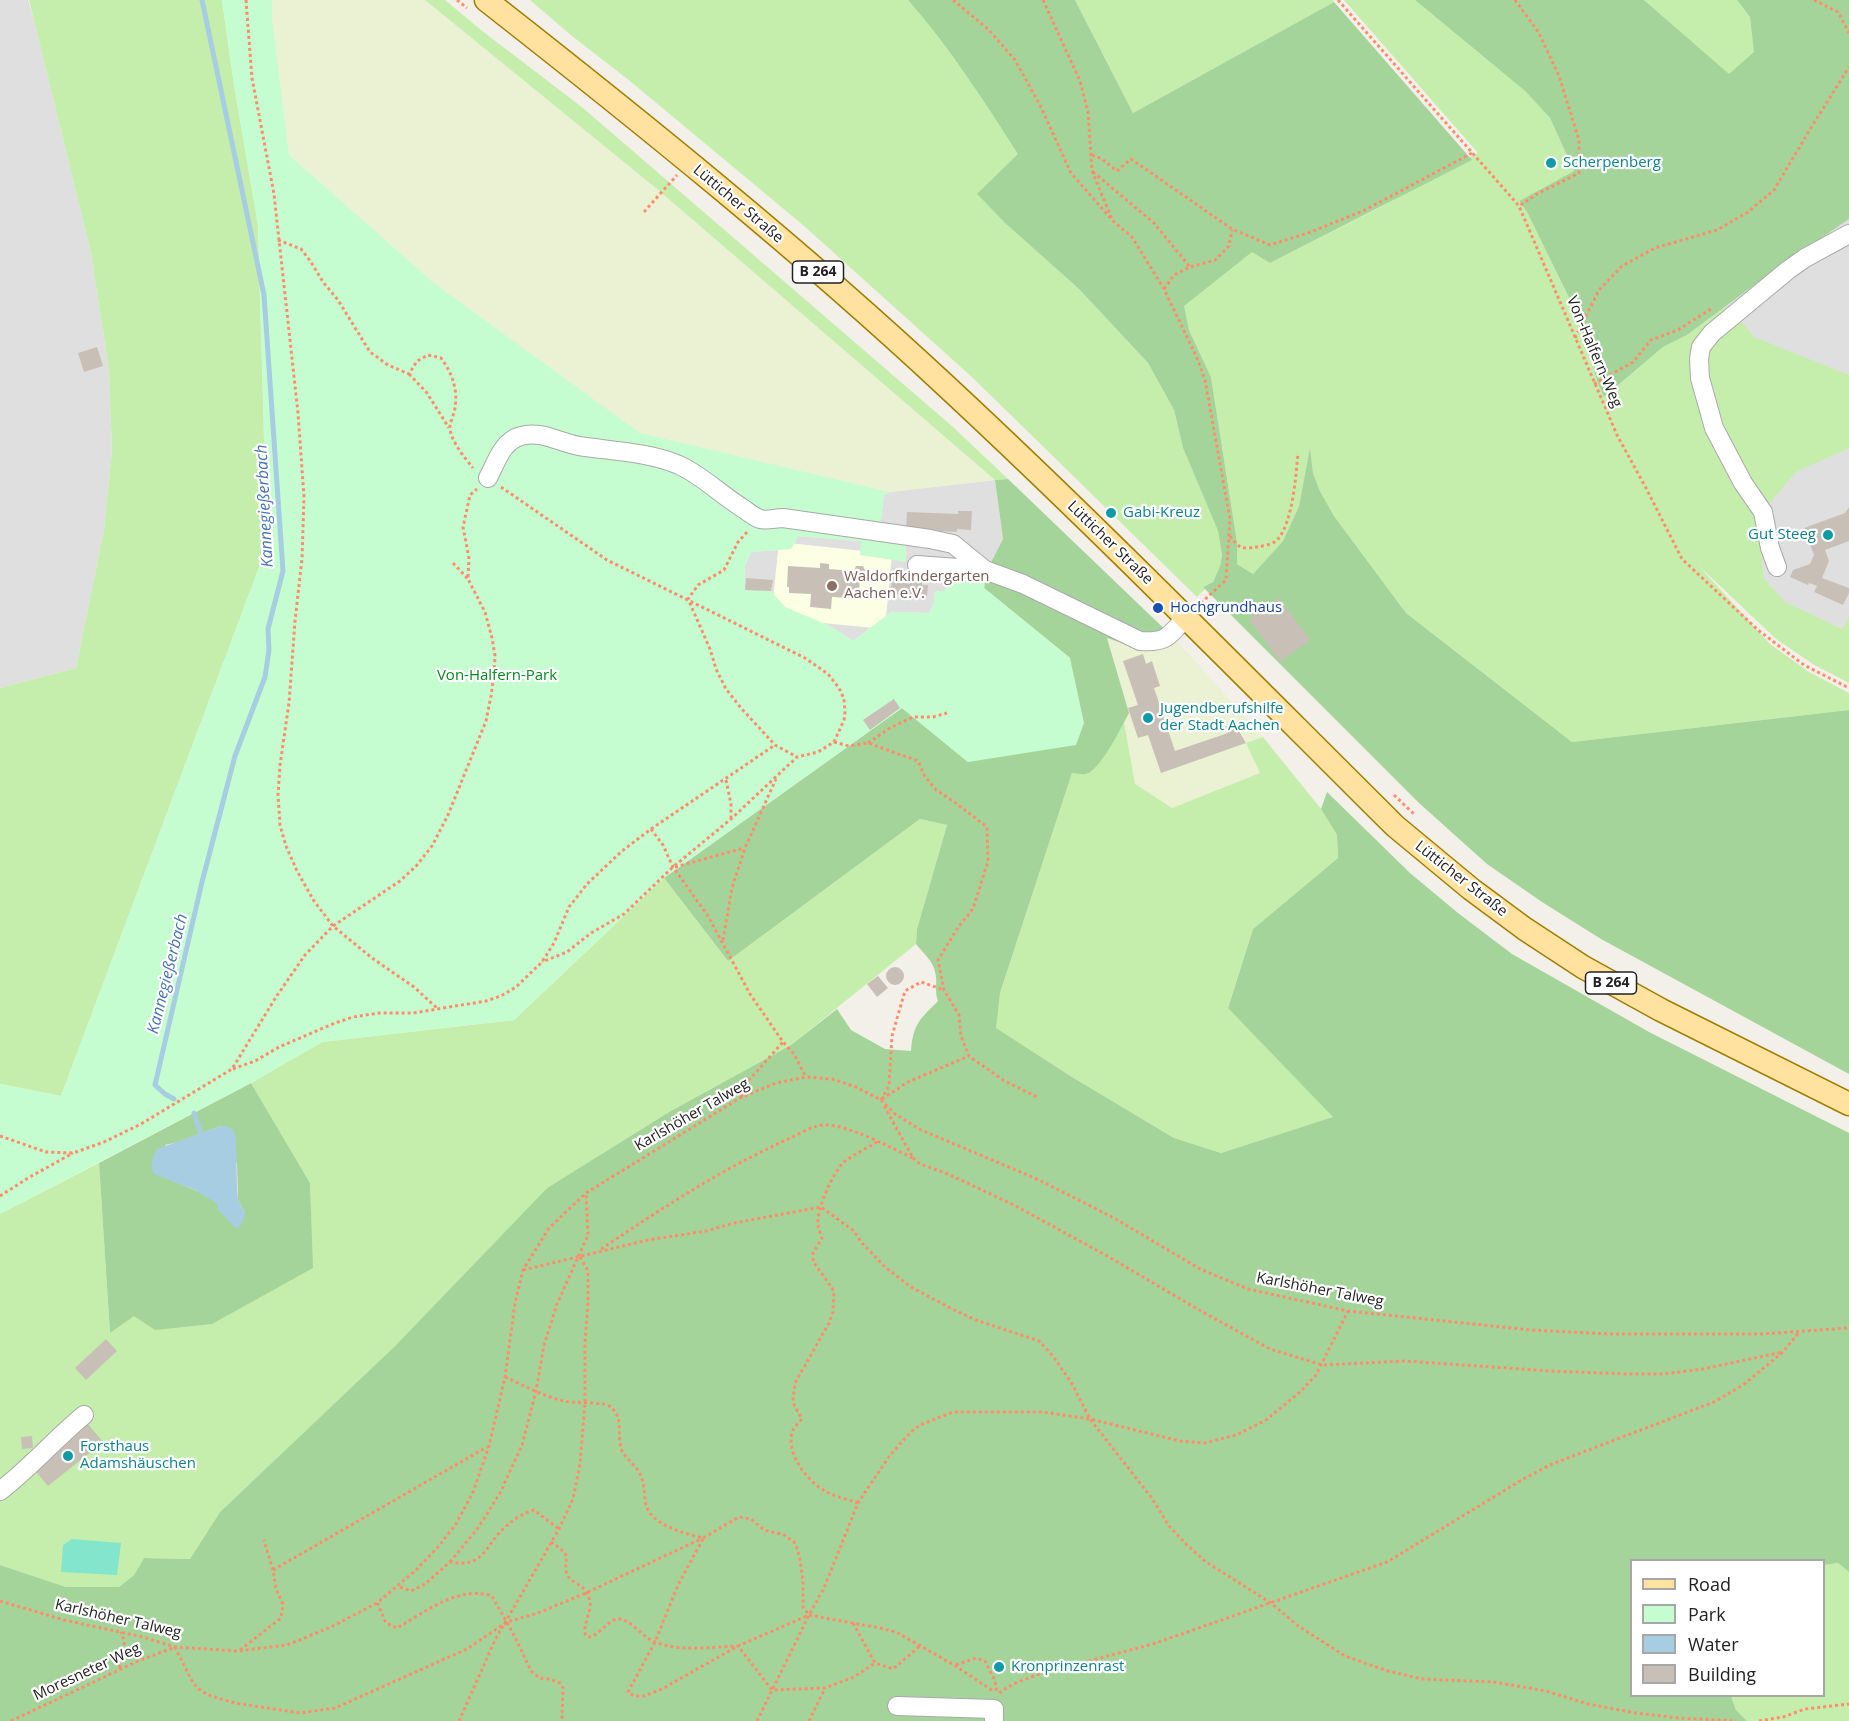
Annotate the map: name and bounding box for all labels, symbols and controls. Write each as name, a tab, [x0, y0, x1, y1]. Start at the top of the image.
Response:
place label: Scherpenberg	[1563, 154, 1661, 172]
marker: Scherpenberg	[1544, 156, 1558, 170]
street label: Lütticher Straße	[689, 161, 787, 247]
road number: B 264	[792, 261, 844, 283]
street label: Von-Halfern-Weg	[1562, 294, 1626, 410]
water label: Kannegießerbach	[252, 444, 278, 568]
street label: Lütticher Straße	[1063, 498, 1157, 588]
place label: Gabi-Kreuz	[1123, 504, 1200, 522]
marker: Gabi-Kreuz	[1104, 506, 1118, 520]
place label: Gut Steeg	[1748, 526, 1816, 544]
marker: Gut Steeg	[1821, 528, 1835, 542]
place label: Waldorfkindergarten Aachen e.V.	[844, 568, 990, 603]
marker: Waldorfkindergarten Aachen e.V.	[825, 579, 839, 593]
place label: Hochgrundhaus	[1170, 599, 1282, 617]
marker: Hochgrundhaus	[1151, 601, 1165, 615]
park label: Von-Halfern-Park	[437, 667, 557, 685]
place label: Jugendberufshilfe der Stadt Aachen	[1160, 700, 1284, 735]
marker: Jugendberufshilfe der Stadt Aachen	[1141, 711, 1155, 725]
street label: Lütticher Straße	[1411, 837, 1511, 921]
water label: Kannegießerbach	[144, 912, 192, 1036]
road number: B 264	[1586, 972, 1636, 994]
street label: Karlshöher Talweg	[632, 1075, 752, 1155]
street label: Karlshöher Talweg	[1255, 1269, 1385, 1311]
place label: Forsthaus Adamshäuschen	[80, 1438, 196, 1473]
marker: Forsthaus Adamshäuschen	[61, 1449, 75, 1463]
legend	[1630, 1559, 1825, 1697]
text: Road	[1688, 1572, 1731, 1596]
street label: Karlshöher Talweg	[53, 1596, 183, 1642]
text: Park	[1688, 1602, 1726, 1626]
text: Water	[1688, 1632, 1739, 1656]
street label: Moresneter Weg	[31, 1639, 143, 1705]
place label: Kronprinzenrast	[1011, 1658, 1124, 1676]
marker: Kronprinzenrast	[992, 1660, 1006, 1674]
text: Building	[1688, 1662, 1756, 1686]

